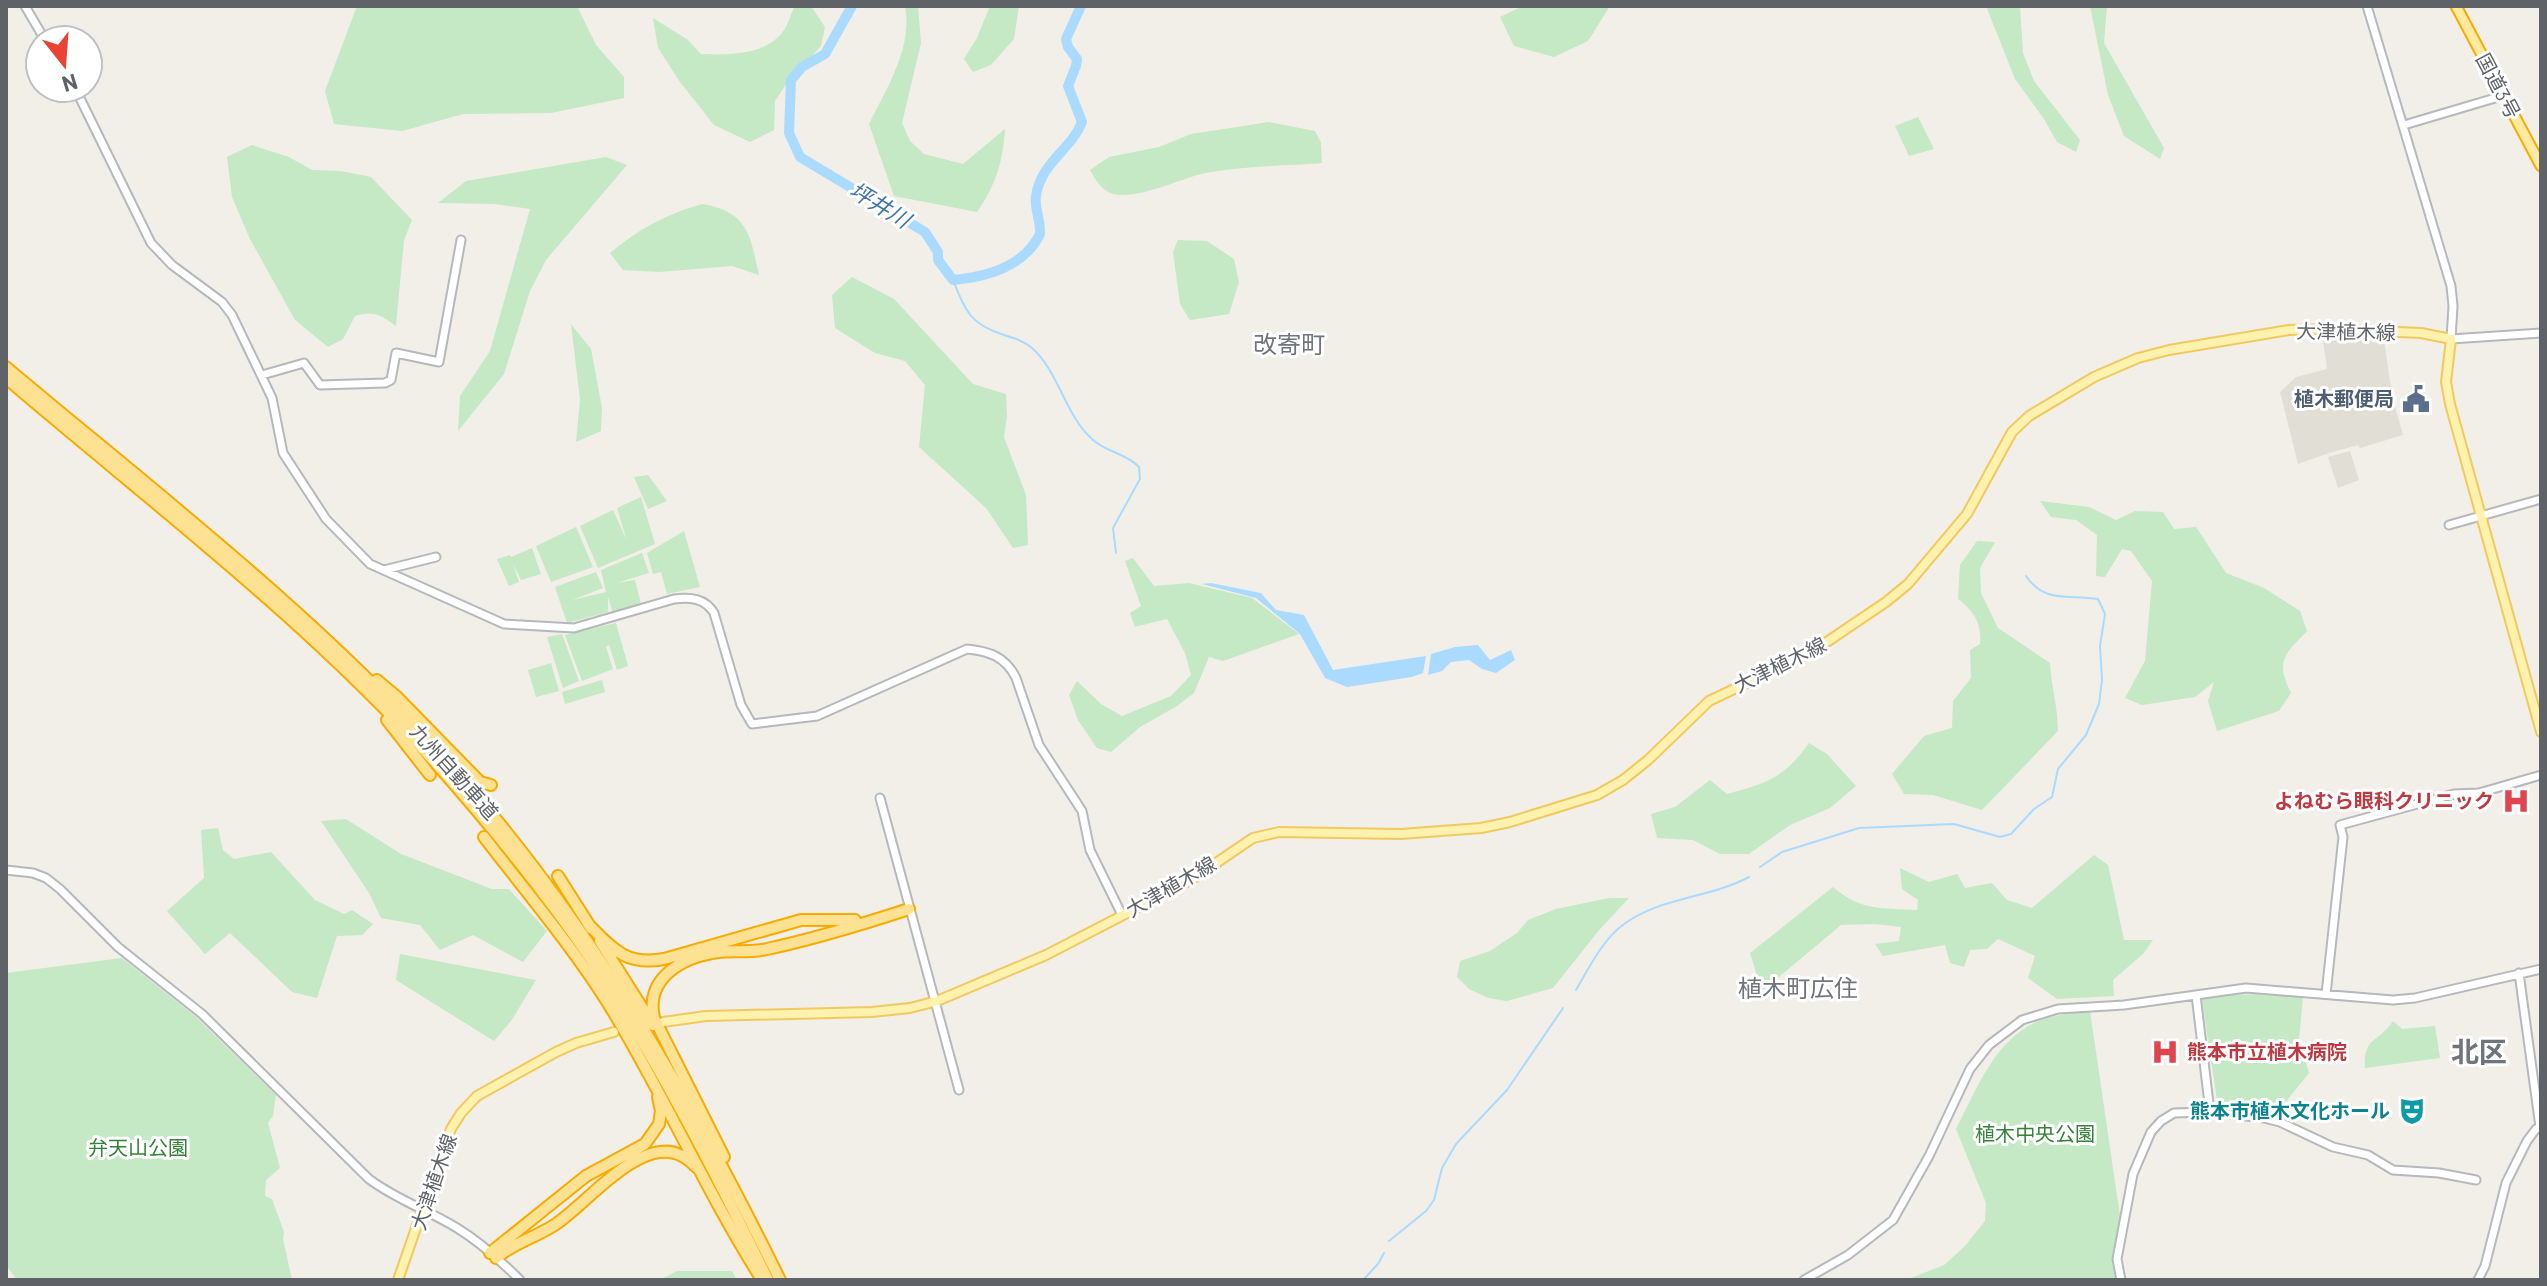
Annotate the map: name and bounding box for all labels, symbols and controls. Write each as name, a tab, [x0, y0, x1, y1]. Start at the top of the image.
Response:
north arrow	[24, 24, 104, 104]
street label: 国道3号	[2472, 49, 2526, 122]
text: N	[59, 70, 81, 99]
water label: 坪井川	[846, 176, 917, 233]
street label: 大津植木線	[2296, 318, 2396, 344]
district label: 改寄町	[1253, 329, 1325, 358]
public building icon: 植木郵便局	[2401, 384, 2431, 414]
place label: 植木郵便局	[2294, 386, 2394, 410]
street label: 大津植木線	[1729, 631, 1830, 697]
street label: 九州自動車道	[406, 719, 504, 824]
hospital icon: よねむら眼科クリニック	[2501, 786, 2531, 816]
place label: よねむら眼科クリニック	[2274, 788, 2494, 812]
street label: 大津植木線	[1121, 851, 1220, 922]
district label: 植木町広住	[1738, 973, 1858, 1002]
district label: 北区	[2451, 1034, 2507, 1068]
hospital icon: 熊本市立植木病院	[2150, 1037, 2180, 1067]
place label: 熊本市立植木病院	[2187, 1039, 2347, 1063]
theatre icon: 熊本市植木文化ホール	[2397, 1096, 2427, 1126]
place label: 熊本市植木文化ホール	[2190, 1098, 2390, 1122]
park label: 植木中央公園	[1975, 1121, 2095, 1145]
street label: 大津植木線	[405, 1130, 461, 1233]
park label: 弁天山公園	[88, 1135, 188, 1159]

